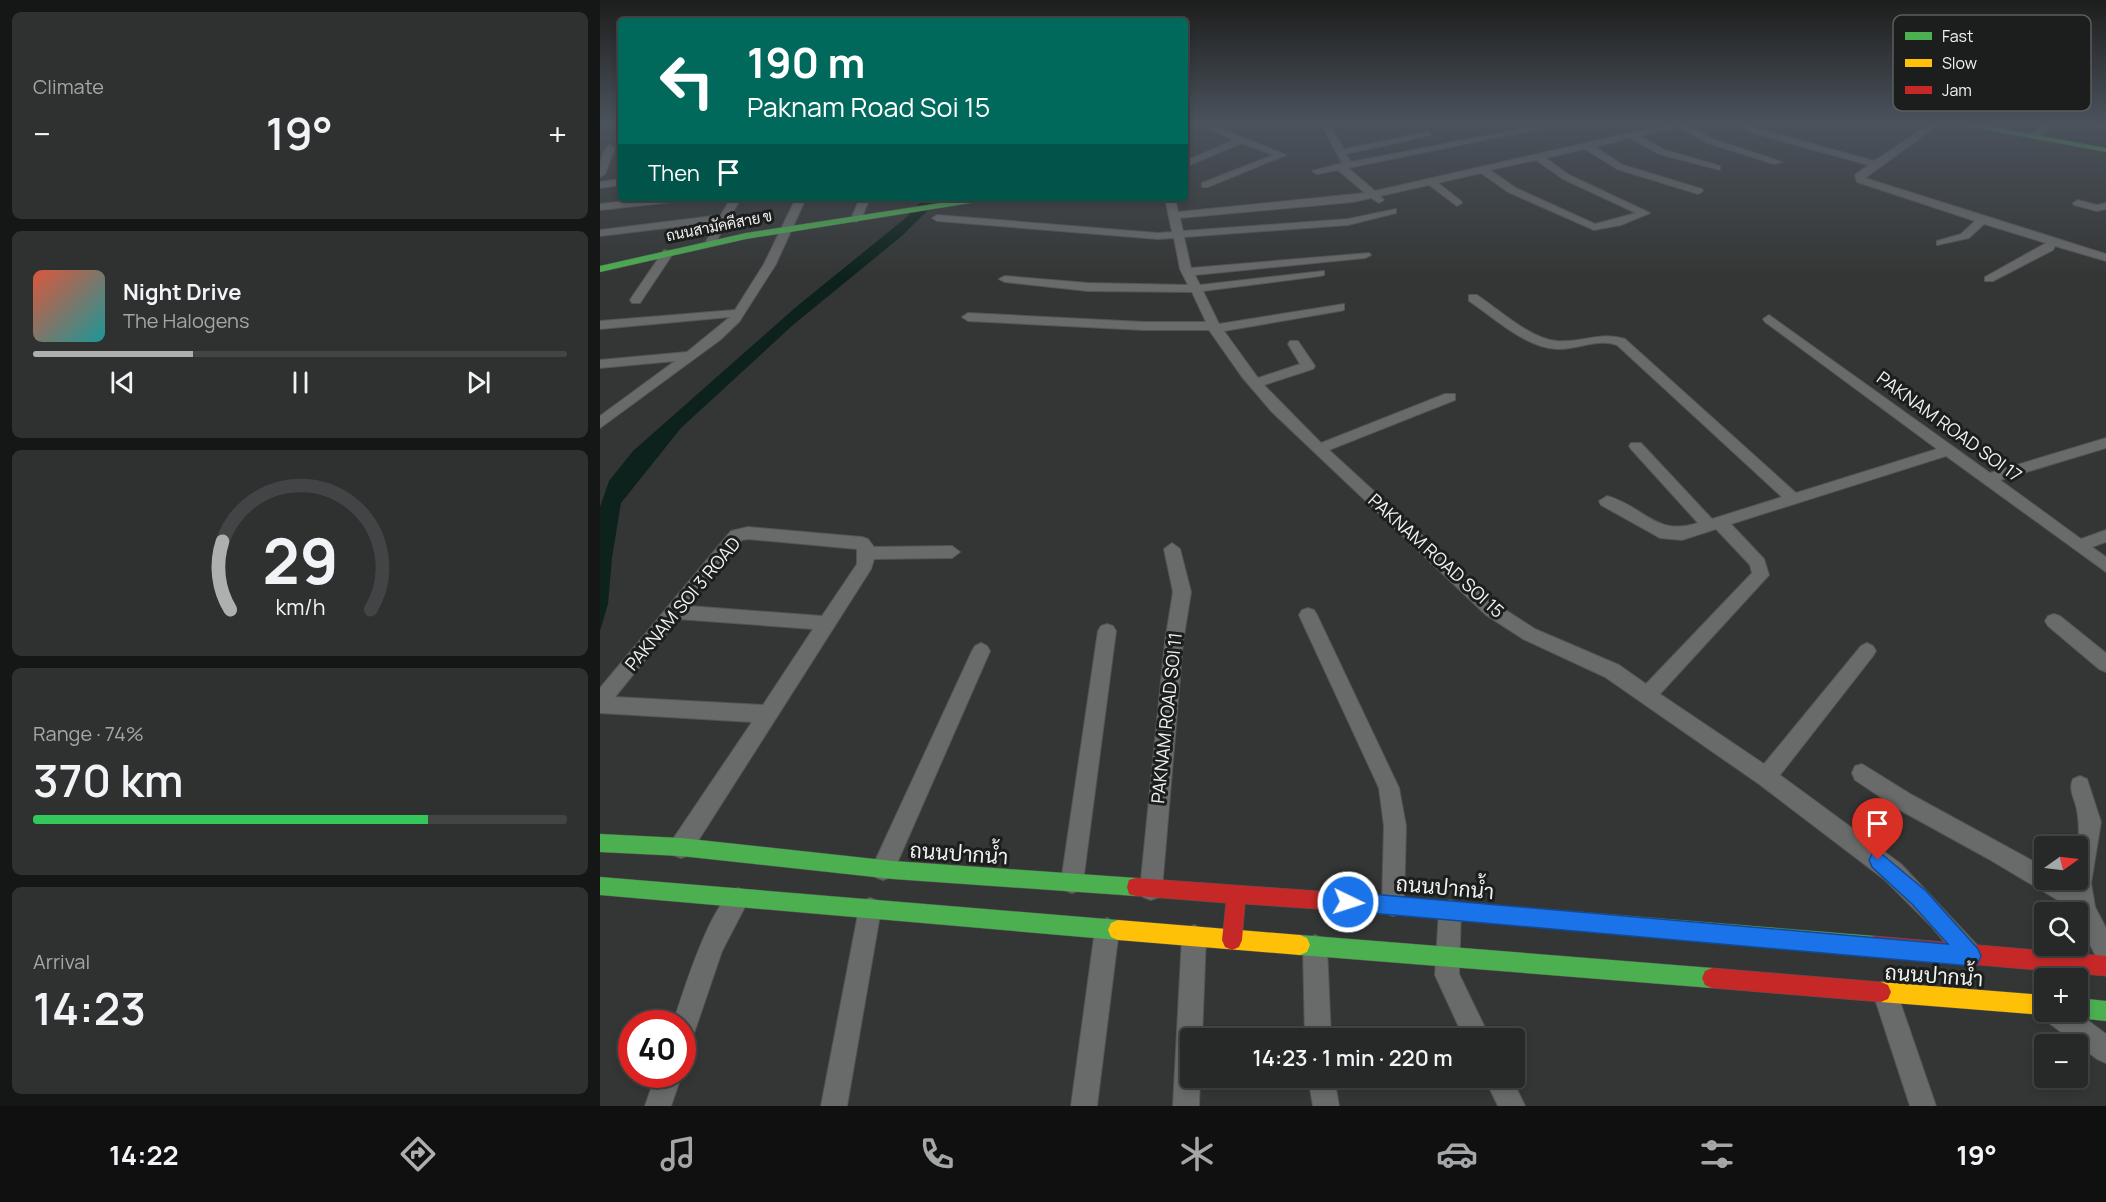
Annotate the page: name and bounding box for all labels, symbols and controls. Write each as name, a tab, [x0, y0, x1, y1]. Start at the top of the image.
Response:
legend	[1893, 15, 2091, 111]
text: Fast	[1942, 25, 1973, 47]
text: 190 m	[747, 33, 865, 91]
icon: left	[648, 42, 726, 120]
text: Slow	[1942, 52, 1977, 74]
text: Climate	[33, 73, 104, 100]
text: Jam	[1942, 79, 1972, 101]
text: Paknam Road Soi 15	[747, 88, 990, 125]
text: 19°	[266, 102, 333, 164]
text: −	[33, 111, 51, 156]
text: +	[548, 111, 567, 156]
icon: arrive	[712, 156, 745, 189]
text: Then	[648, 158, 700, 188]
street label: ถนนสามัคคีสาย ข	[664, 205, 774, 246]
text: Night Drive	[123, 277, 242, 307]
text: The Halogens	[123, 307, 249, 334]
street label: PAKNAM ROAD SOI 17	[1872, 365, 2027, 487]
icon: previous	[106, 366, 139, 399]
icon: pause	[284, 366, 317, 399]
icon: next	[462, 366, 495, 399]
street label: PAKNAM ROAD SOI 15	[1364, 488, 1510, 623]
text: 29	[262, 517, 338, 603]
street label: PAKNAM SOI 3 ROAD	[619, 531, 745, 675]
text: km/h	[275, 592, 325, 621]
street label: PAKNAM ROAD SOI 11	[1145, 631, 1187, 804]
text: Range · 74%	[33, 720, 144, 747]
text: 370 km	[33, 749, 183, 811]
pin	[1852, 798, 1903, 860]
icon: arrive	[1861, 807, 1894, 840]
street label: ถนนปากน้ำ	[909, 833, 1009, 870]
north arrow	[2034, 836, 2088, 890]
map controls	[2034, 836, 2088, 1088]
street label: ถนนปากน้ำ	[1395, 866, 1496, 905]
position arrow	[1316, 870, 1380, 934]
button: search	[2034, 902, 2088, 956]
text: Arrival	[33, 948, 90, 975]
street label: ถนนปากน้ำ	[1884, 955, 1984, 992]
button: +	[2034, 968, 2088, 1022]
text: 14:23	[33, 977, 146, 1039]
speed limit sign: 40	[618, 1010, 696, 1088]
button: −	[2034, 1034, 2088, 1088]
text: 14:23 · 1 min · 220 m	[1252, 1043, 1453, 1073]
icon: directions	[397, 1133, 439, 1175]
icon: music	[657, 1133, 699, 1175]
icon: phone	[916, 1133, 958, 1175]
icon: climate	[1176, 1133, 1218, 1175]
icon: car	[1436, 1133, 1478, 1175]
icon: filters	[1696, 1133, 1738, 1175]
text: 14:22	[109, 1136, 179, 1173]
text: 19°	[1956, 1136, 1997, 1173]

